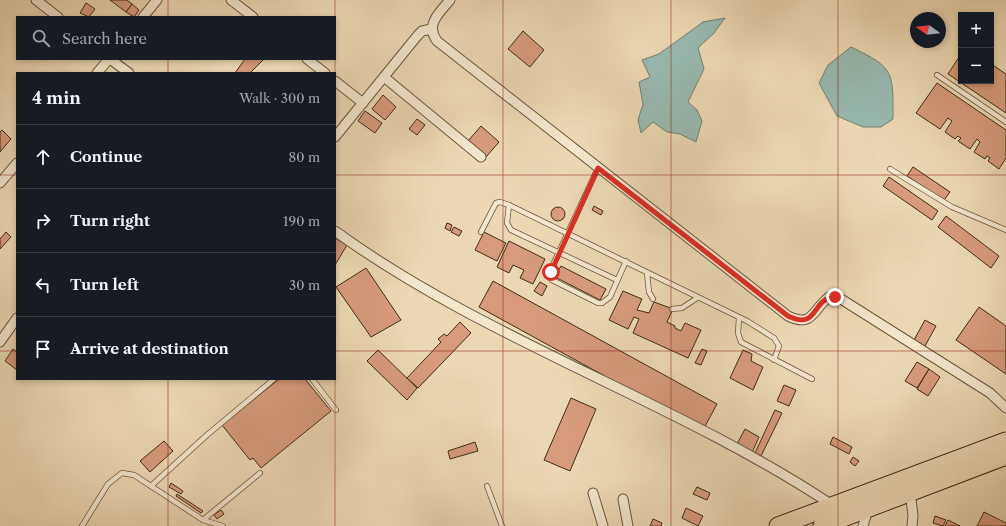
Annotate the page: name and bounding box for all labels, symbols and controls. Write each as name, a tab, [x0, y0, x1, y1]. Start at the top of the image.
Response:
north arrow	[910, 12, 946, 48]
map controls	[958, 12, 994, 84]
button: +	[958, 12, 994, 48]
search box	[16, 16, 336, 60]
icon: search	[30, 27, 52, 49]
text: Search here	[62, 29, 147, 48]
button: −	[958, 48, 994, 84]
text: 4 min	[32, 88, 81, 108]
text: Walk · 300 m	[239, 90, 320, 106]
icon: ahead	[32, 146, 54, 168]
text: Continue	[70, 147, 142, 166]
text: 80 m	[288, 149, 320, 165]
icon: right	[32, 210, 54, 232]
text: Turn right	[70, 211, 150, 230]
text: 190 m	[283, 213, 320, 229]
route start	[542, 263, 560, 281]
icon: left	[32, 274, 54, 296]
text: Turn left	[70, 275, 139, 294]
text: 30 m	[289, 277, 320, 293]
route end	[826, 288, 844, 306]
icon: arrive	[32, 338, 54, 360]
text: Arrive at destination	[70, 339, 229, 358]

